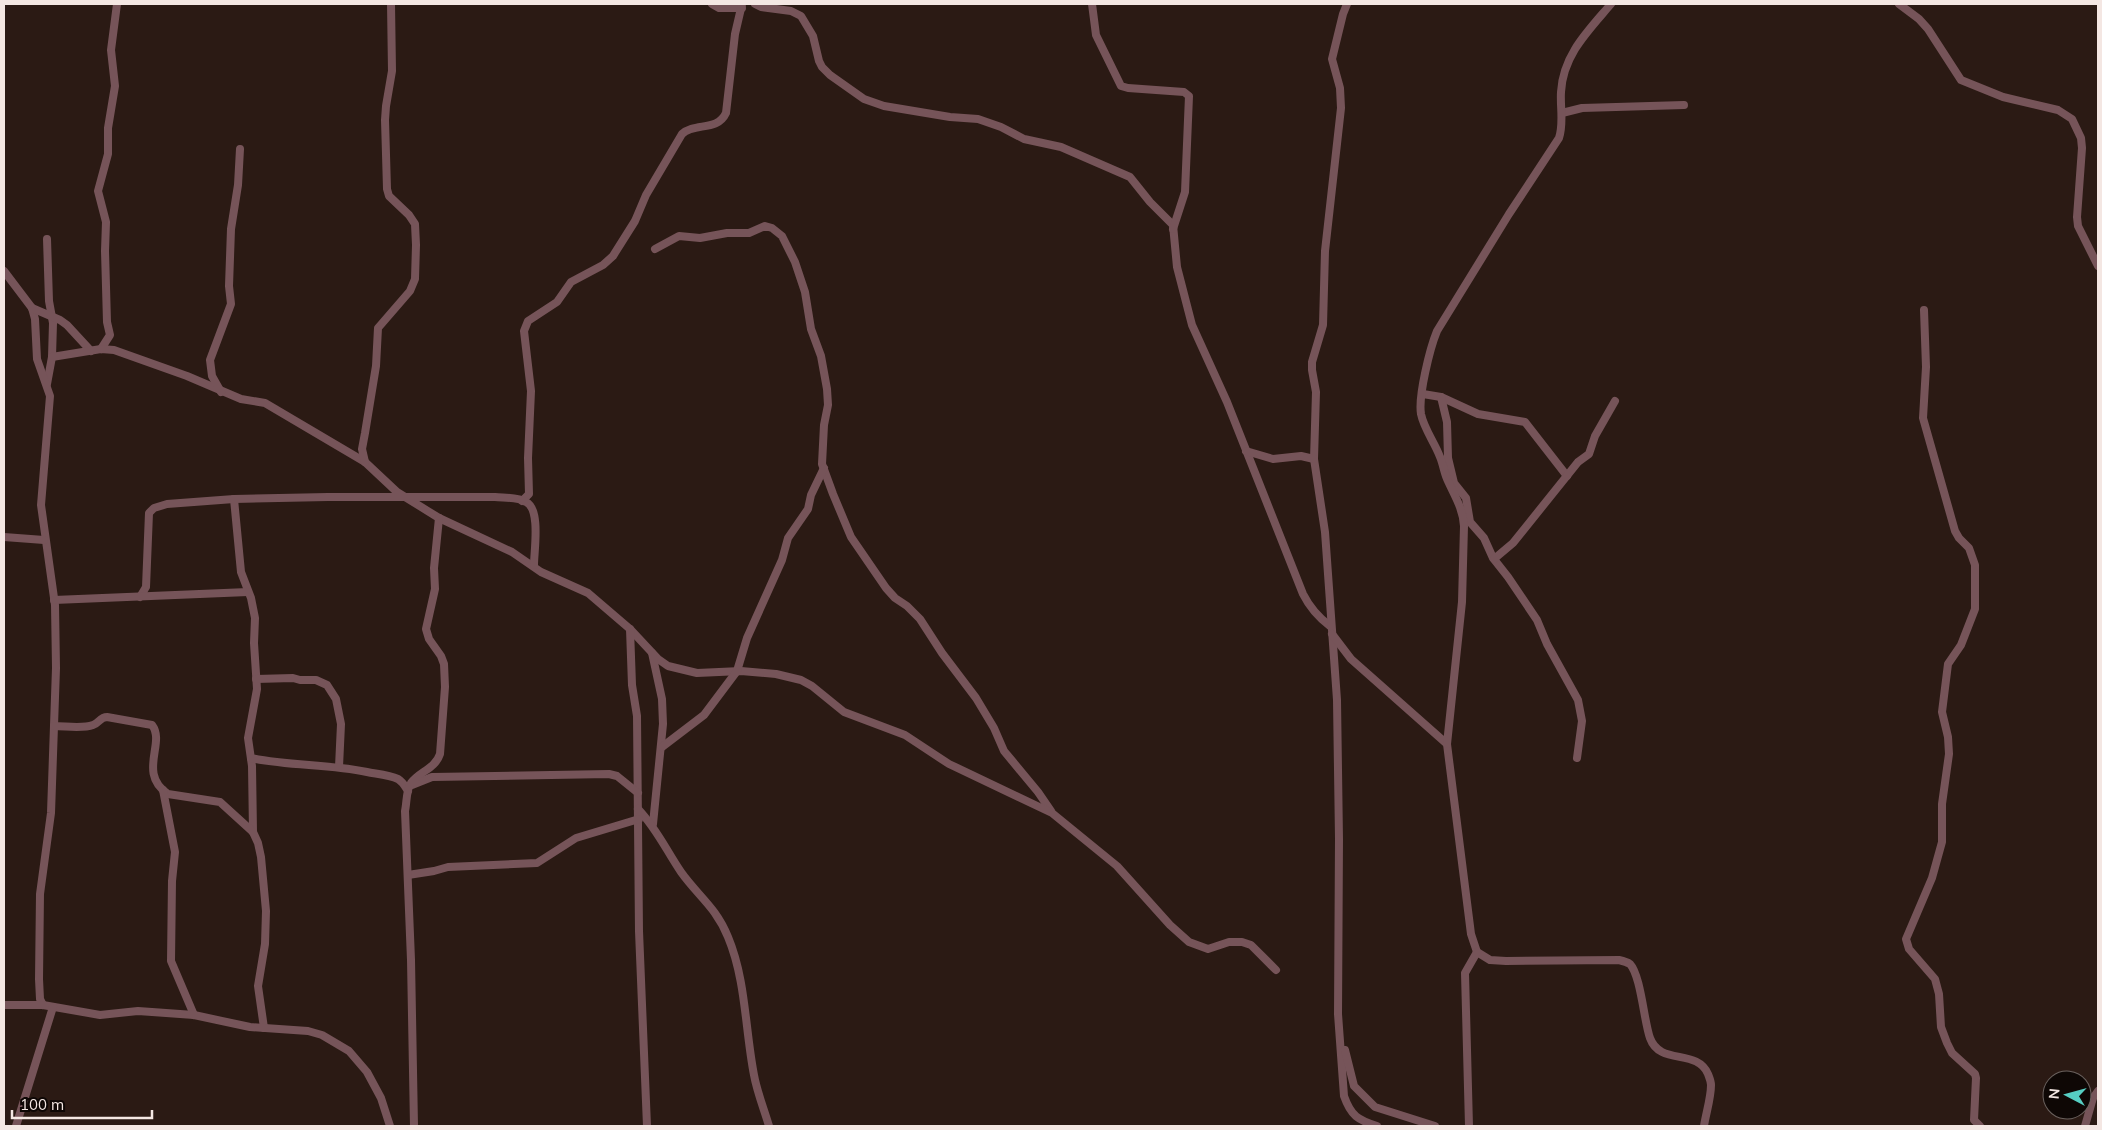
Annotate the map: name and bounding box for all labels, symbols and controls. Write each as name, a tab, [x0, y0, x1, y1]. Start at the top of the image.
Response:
north arrow	[2042, 1070, 2092, 1120]
text: N	[2045, 1087, 2064, 1100]
scale bar	[12, 1088, 152, 1120]
text: 100 m	[20, 1095, 64, 1114]

